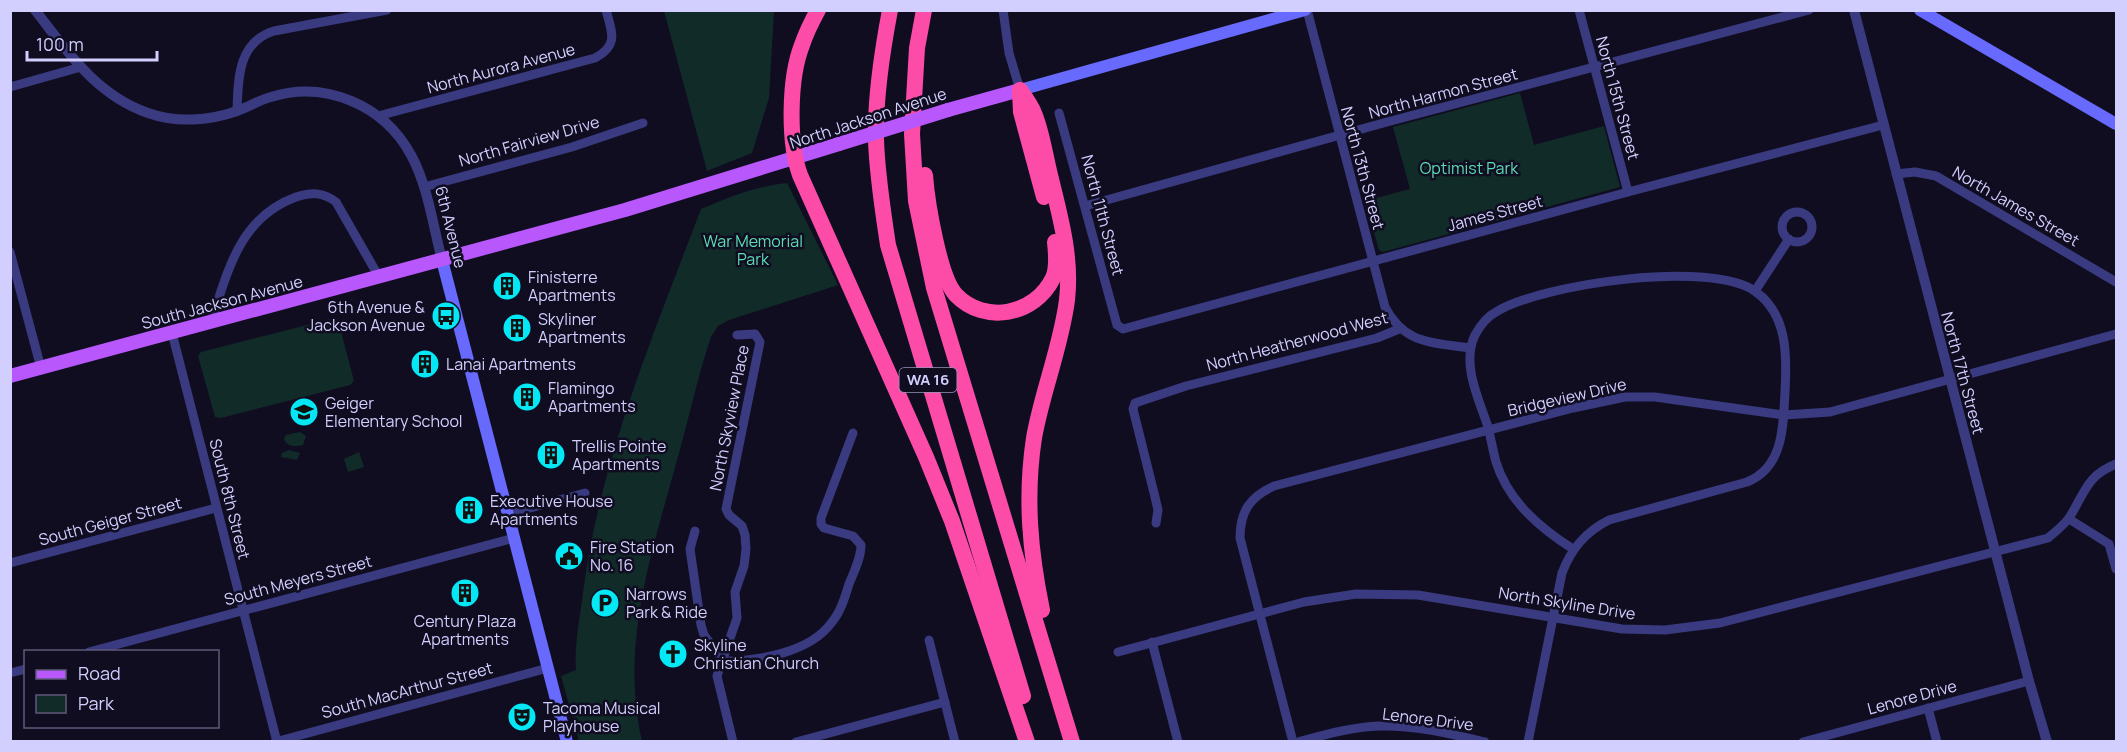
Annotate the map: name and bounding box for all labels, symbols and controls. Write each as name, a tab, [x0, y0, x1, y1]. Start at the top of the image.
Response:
scale bar	[27, 24, 158, 62]
text: 100 m	[36, 32, 84, 56]
street label: North 15th Street	[1591, 34, 1645, 162]
street label: North Aurora Avenue	[425, 38, 577, 98]
street label: North Harmon Street	[1366, 63, 1520, 123]
street label: North Jackson Avenue	[787, 82, 949, 154]
street label: North 13th Street	[1336, 104, 1390, 232]
street label: North Fairview Drive	[456, 110, 602, 172]
street label: North 11th Street	[1076, 152, 1130, 278]
park label: Optimist Park	[1420, 157, 1519, 179]
street label: North James Street	[1949, 161, 2083, 251]
street label: 6th Avenue	[430, 184, 472, 270]
street label: James Street	[1445, 190, 1545, 236]
park label: War Memorial Park	[703, 230, 803, 270]
place label: Finisterre Apartments	[528, 266, 616, 306]
street label: South Jackson Avenue	[139, 270, 305, 334]
building icon: Finisterre Apartments	[491, 270, 523, 302]
place label: 6th Avenue & Jackson Avenue	[307, 296, 426, 336]
bus stop icon: 6th Avenue & Jackson Avenue	[430, 300, 462, 332]
street label: North Heatherwood West	[1204, 306, 1390, 376]
place label: Skyliner Apartments	[538, 308, 626, 348]
street label: North 17th Street	[1936, 309, 1990, 437]
building icon: Skyliner Apartments	[501, 312, 533, 344]
street label: North Skyview Place	[704, 343, 754, 493]
building icon: Lanai Apartments	[409, 348, 441, 380]
place label: Lanai Apartments	[446, 353, 576, 375]
road number: WA 16	[900, 368, 956, 392]
street label: Bridgeview Drive	[1506, 373, 1628, 421]
place label: Flamingo Apartments	[548, 377, 636, 417]
building icon: Flamingo Apartments	[511, 381, 543, 413]
place label: Geiger Elementary School	[325, 392, 463, 432]
school or university icon: Geiger Elementary School	[288, 396, 320, 428]
place label: Trellis Pointe Apartments	[572, 435, 666, 475]
street label: South 8th Street	[204, 436, 256, 562]
building icon: Trellis Pointe Apartments	[535, 439, 567, 471]
place label: Executive House Apartments	[490, 490, 613, 530]
street label: South Geiger Street	[36, 491, 184, 551]
building icon: Executive House Apartments	[453, 494, 485, 526]
place label: Fire Station No. 16	[590, 536, 674, 576]
public building icon: Fire Station No. 16	[553, 540, 585, 572]
street label: South Meyers Street	[222, 550, 374, 610]
building icon: Century Plaza Apartments	[449, 577, 481, 609]
street label: North Skyline Drive	[1497, 581, 1637, 625]
place label: Narrows Park & Ride	[626, 583, 707, 623]
parking icon: Narrows Park & Ride	[589, 587, 621, 619]
place label: Century Plaza Apartments	[414, 610, 516, 650]
place label: Skyline Christian Church	[694, 634, 819, 674]
church icon: Skyline Christian Church	[657, 638, 689, 670]
legend	[24, 650, 219, 728]
street label: South MacArthur Street	[319, 657, 495, 723]
text: Road	[78, 661, 121, 685]
street label: Lenore Drive	[1865, 674, 1959, 720]
text: Park	[78, 691, 115, 715]
place label: Tacoma Musical Playhouse	[543, 697, 661, 737]
theatre icon: Tacoma Musical Playhouse	[506, 701, 538, 733]
street label: Lenore Drive	[1381, 702, 1475, 736]

